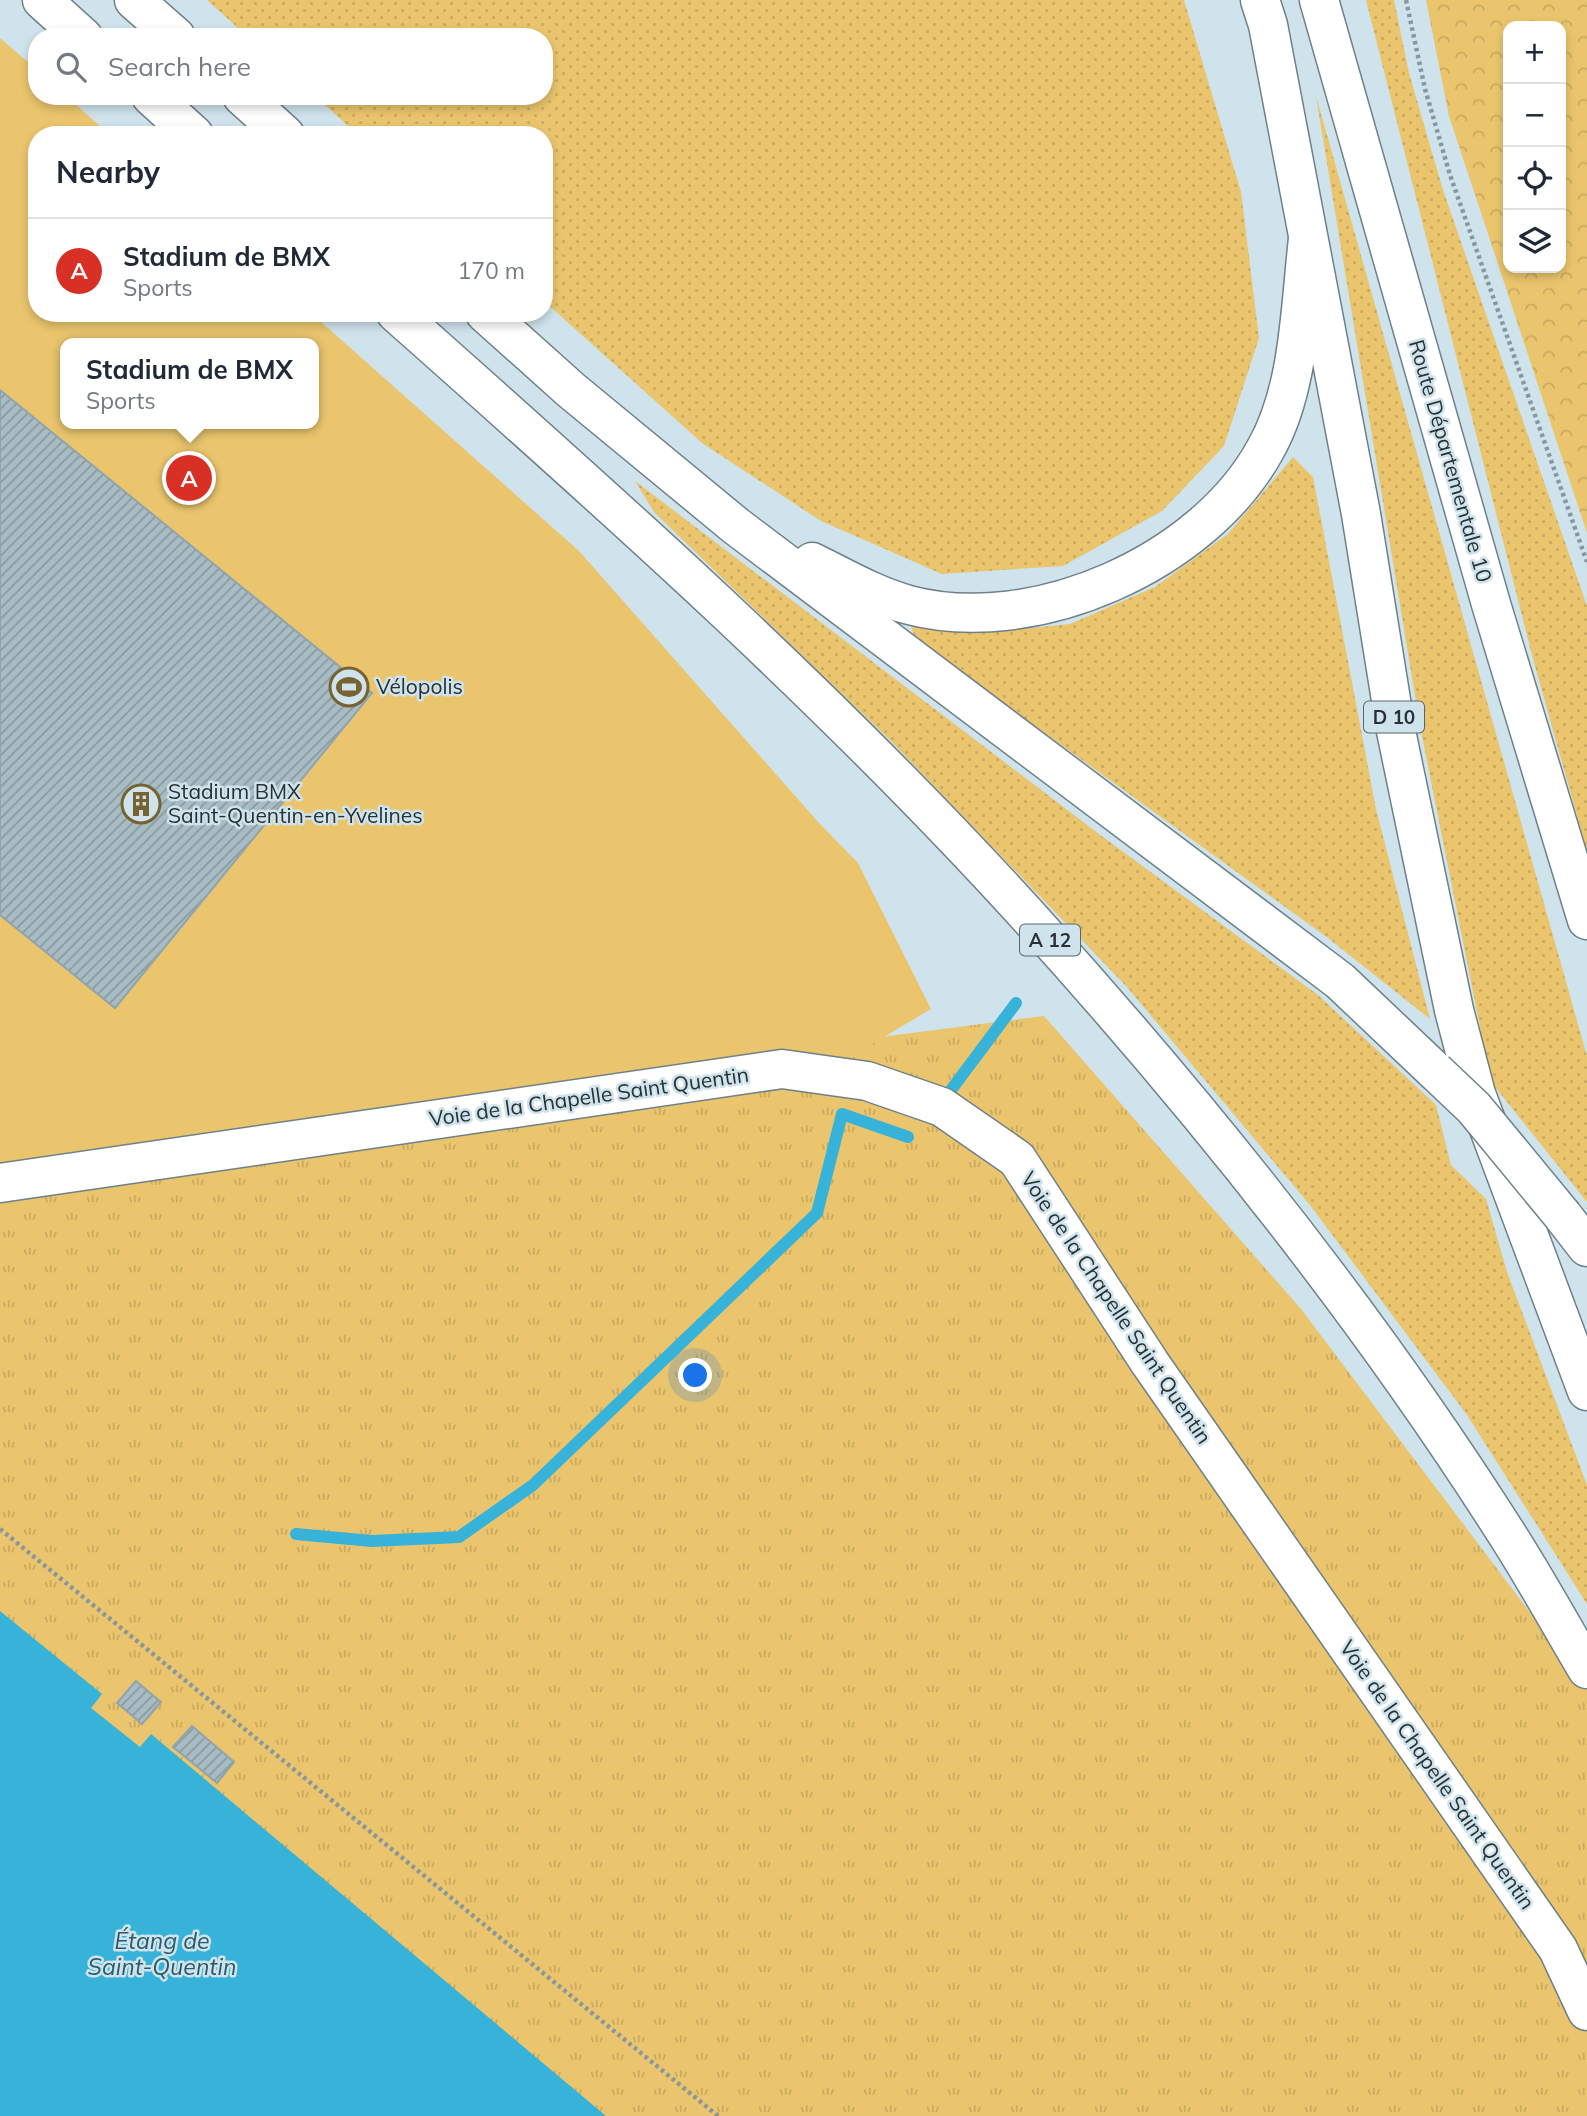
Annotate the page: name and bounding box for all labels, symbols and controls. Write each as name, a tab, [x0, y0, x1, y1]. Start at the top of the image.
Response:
map controls	[1503, 21, 1566, 273]
button: +	[1503, 21, 1566, 84]
search box	[28, 28, 553, 105]
icon: search	[52, 48, 90, 86]
text: Search here	[108, 50, 251, 83]
button: −	[1503, 84, 1566, 147]
button: locate	[1503, 147, 1566, 210]
text: Nearby	[56, 153, 160, 191]
button: layers	[1503, 210, 1566, 273]
text: Stadium de BMX	[123, 240, 330, 273]
text: A	[70, 256, 88, 285]
text: 170 m	[457, 256, 525, 285]
text: Sports	[123, 273, 193, 302]
street label: Route Départementale 10	[1404, 337, 1498, 585]
popup	[60, 338, 319, 429]
text: Stadium de BMX	[86, 353, 293, 386]
text: Sports	[86, 386, 156, 415]
pin: A	[166, 452, 212, 504]
sports icon: Vélopolis	[328, 666, 370, 708]
place label: Vélopolis	[376, 673, 463, 699]
road number: D 10	[1364, 702, 1424, 732]
place label: Stadium BMX Saint-Quentin-en-Yvelines	[168, 778, 423, 828]
building icon: Stadium BMX Saint-Quentin-en-Yvelines	[120, 783, 162, 825]
road number: A 12	[1020, 924, 1080, 956]
street label: Voie de la Chapelle Saint Quentin	[427, 1061, 750, 1131]
street label: Voie de la Chapelle Saint Quentin	[1016, 1166, 1218, 1448]
your location	[678, 1358, 712, 1392]
street label: Voie de la Chapelle Saint Quentin	[1335, 1635, 1541, 1914]
water label: Étang de Saint-Quentin	[88, 1926, 236, 1981]

